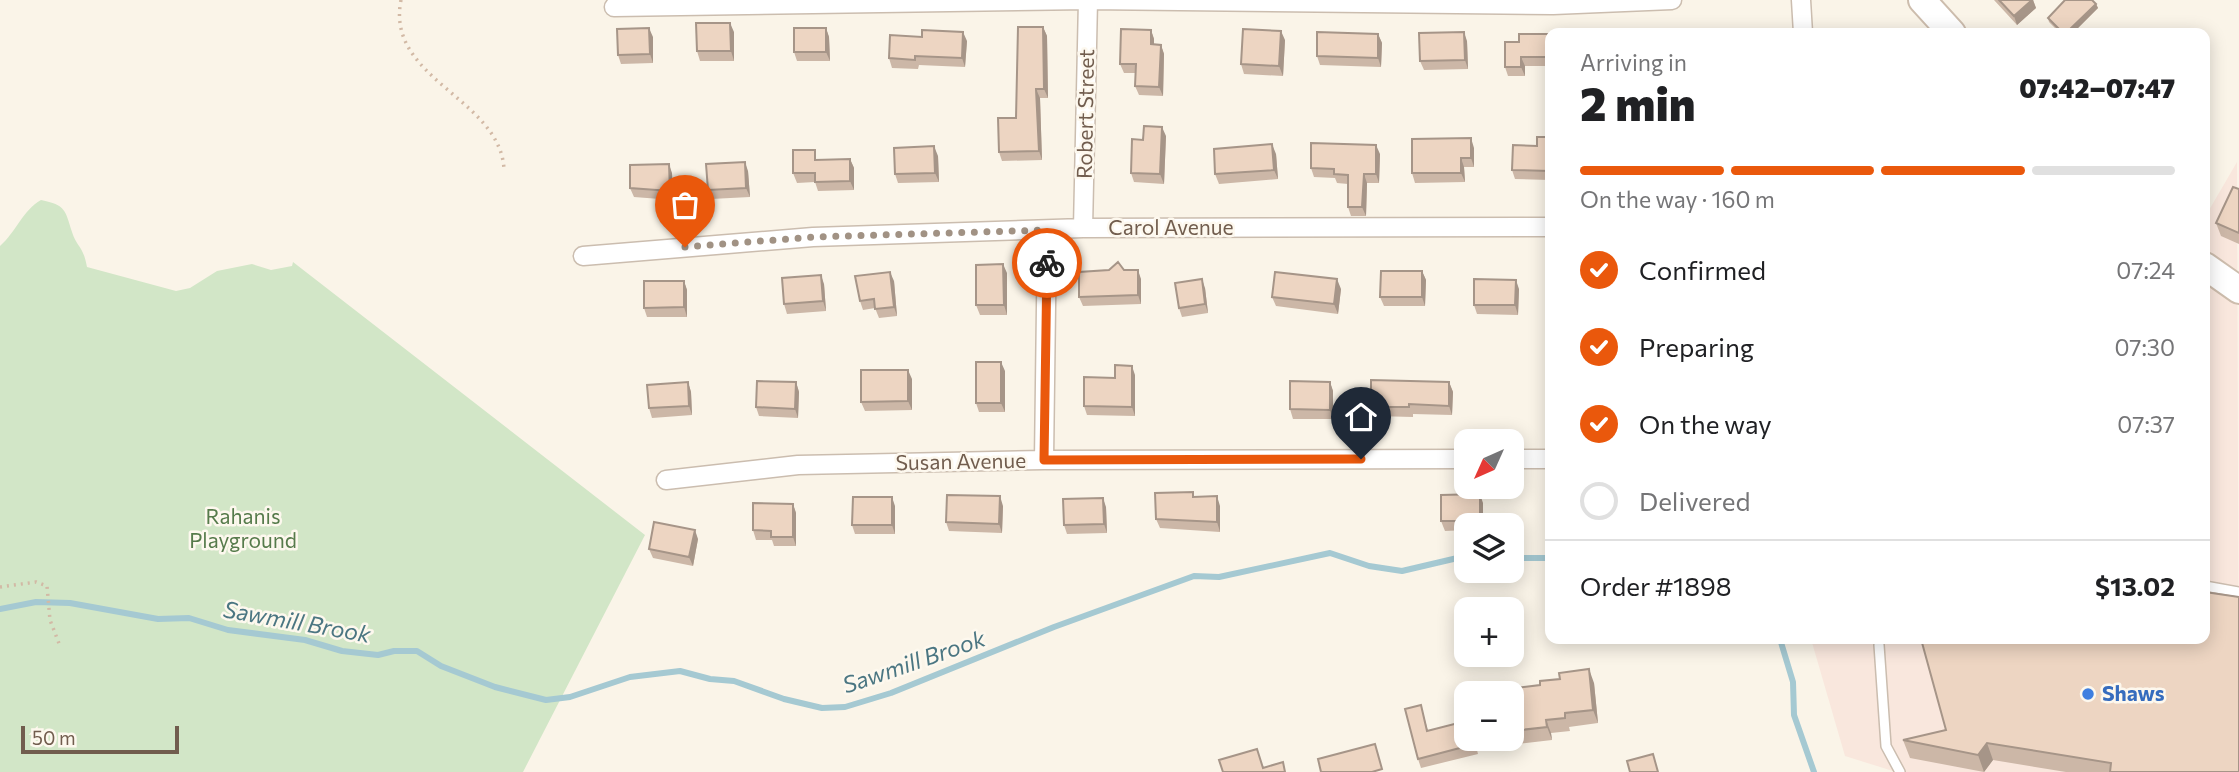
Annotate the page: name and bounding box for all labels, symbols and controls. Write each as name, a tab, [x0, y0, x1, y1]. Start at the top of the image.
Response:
text: Arriving in	[1580, 48, 1687, 76]
street label: Robert Street	[1071, 49, 1098, 179]
text: 07:42–07:47	[2019, 72, 2175, 103]
text: 2 min	[1580, 74, 1696, 130]
pin	[655, 175, 715, 247]
text: On the way · 160 m	[1580, 185, 1775, 213]
icon: bag	[666, 186, 704, 224]
street label: Carol Avenue	[1108, 214, 1234, 239]
courier	[1012, 228, 1082, 298]
icon: bike	[1028, 244, 1066, 282]
icon: check	[1580, 251, 1618, 289]
text: Confirmed	[1639, 254, 1766, 285]
text: 07:24	[2116, 256, 2175, 284]
icon: check	[1580, 328, 1618, 366]
text: Preparing	[1639, 331, 1754, 362]
text: 07:30	[2114, 333, 2175, 361]
pin	[1331, 387, 1391, 459]
icon: home	[1342, 398, 1380, 436]
icon: check	[1580, 405, 1618, 443]
text: On the way	[1639, 408, 1772, 439]
text: 07:37	[2117, 410, 2175, 438]
north arrow	[1454, 429, 1524, 499]
map controls	[1454, 429, 1524, 751]
street label: Susan Avenue	[895, 447, 1027, 474]
text: Delivered	[1639, 485, 1750, 516]
park label: Rahanis Playground	[189, 503, 297, 552]
button: layers	[1454, 513, 1524, 583]
text: Order #1898	[1580, 570, 1732, 601]
text: $13.02	[2095, 570, 2175, 601]
water label: Sawmill Brook	[221, 594, 374, 648]
button: +	[1454, 597, 1524, 667]
water label: Sawmill Brook	[839, 623, 989, 699]
place label: Shaws	[2102, 680, 2165, 705]
button: −	[1454, 681, 1524, 751]
marker: Shaws	[2080, 686, 2096, 702]
scale bar	[21, 723, 178, 755]
text: 50 m	[32, 726, 76, 749]

